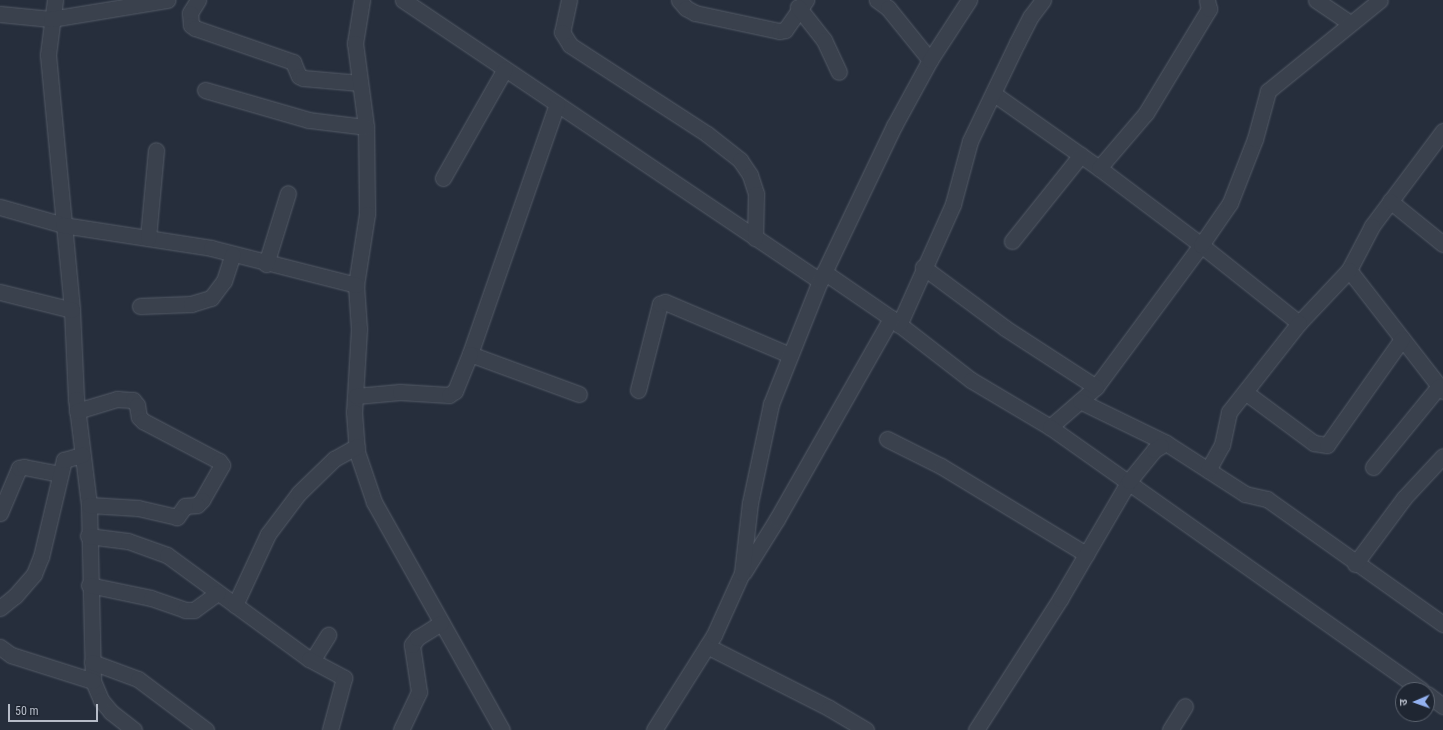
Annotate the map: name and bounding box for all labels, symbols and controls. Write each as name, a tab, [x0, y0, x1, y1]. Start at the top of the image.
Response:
north arrow	[1395, 682, 1435, 722]
scale bar	[10, 696, 100, 722]
text: उ	[1397, 699, 1410, 706]
text: 50 m	[15, 704, 39, 718]

